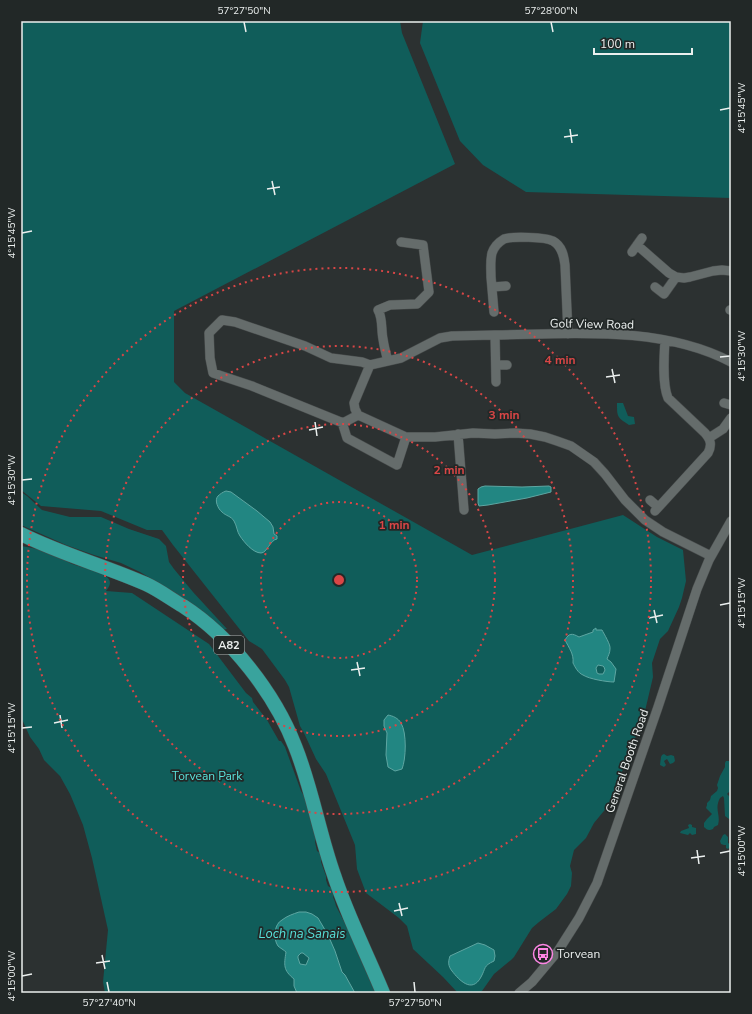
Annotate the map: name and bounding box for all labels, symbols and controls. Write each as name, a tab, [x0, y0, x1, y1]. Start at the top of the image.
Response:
text: 57°27'50"N	[217, 4, 271, 18]
text: 57°28'00"N	[524, 4, 578, 18]
scale bar	[594, 30, 692, 56]
text: 100 m	[600, 36, 635, 52]
text: 4°15'45"W	[735, 83, 749, 133]
text: 4°15'45"W	[5, 208, 19, 258]
street label: Golf View Road	[550, 315, 634, 333]
text: 4°15'30"W	[735, 331, 749, 381]
text: 4 min	[544, 352, 576, 368]
text: 3 min	[488, 407, 520, 423]
text: 4°15'30"W	[5, 455, 19, 505]
text: 2 min	[433, 462, 465, 478]
text: 1 min	[378, 517, 410, 533]
centre of rings	[332, 573, 346, 587]
text: 4°15'15"W	[735, 578, 749, 628]
road number: A82	[214, 636, 244, 654]
text: 4°15'15"W	[5, 703, 19, 753]
street label: General Booth Road	[602, 707, 652, 815]
park label: Torvean Park	[172, 768, 243, 784]
text: 4°15'00"W	[735, 826, 749, 876]
water label: Loch na Sanais	[258, 925, 346, 943]
bus stop icon: Torvean	[532, 943, 554, 965]
place label: Torvean	[557, 946, 600, 962]
text: 4°15'00"W	[5, 951, 19, 1001]
text: 57°27'40"N	[82, 996, 136, 1010]
text: 57°27'50"N	[388, 996, 442, 1010]

